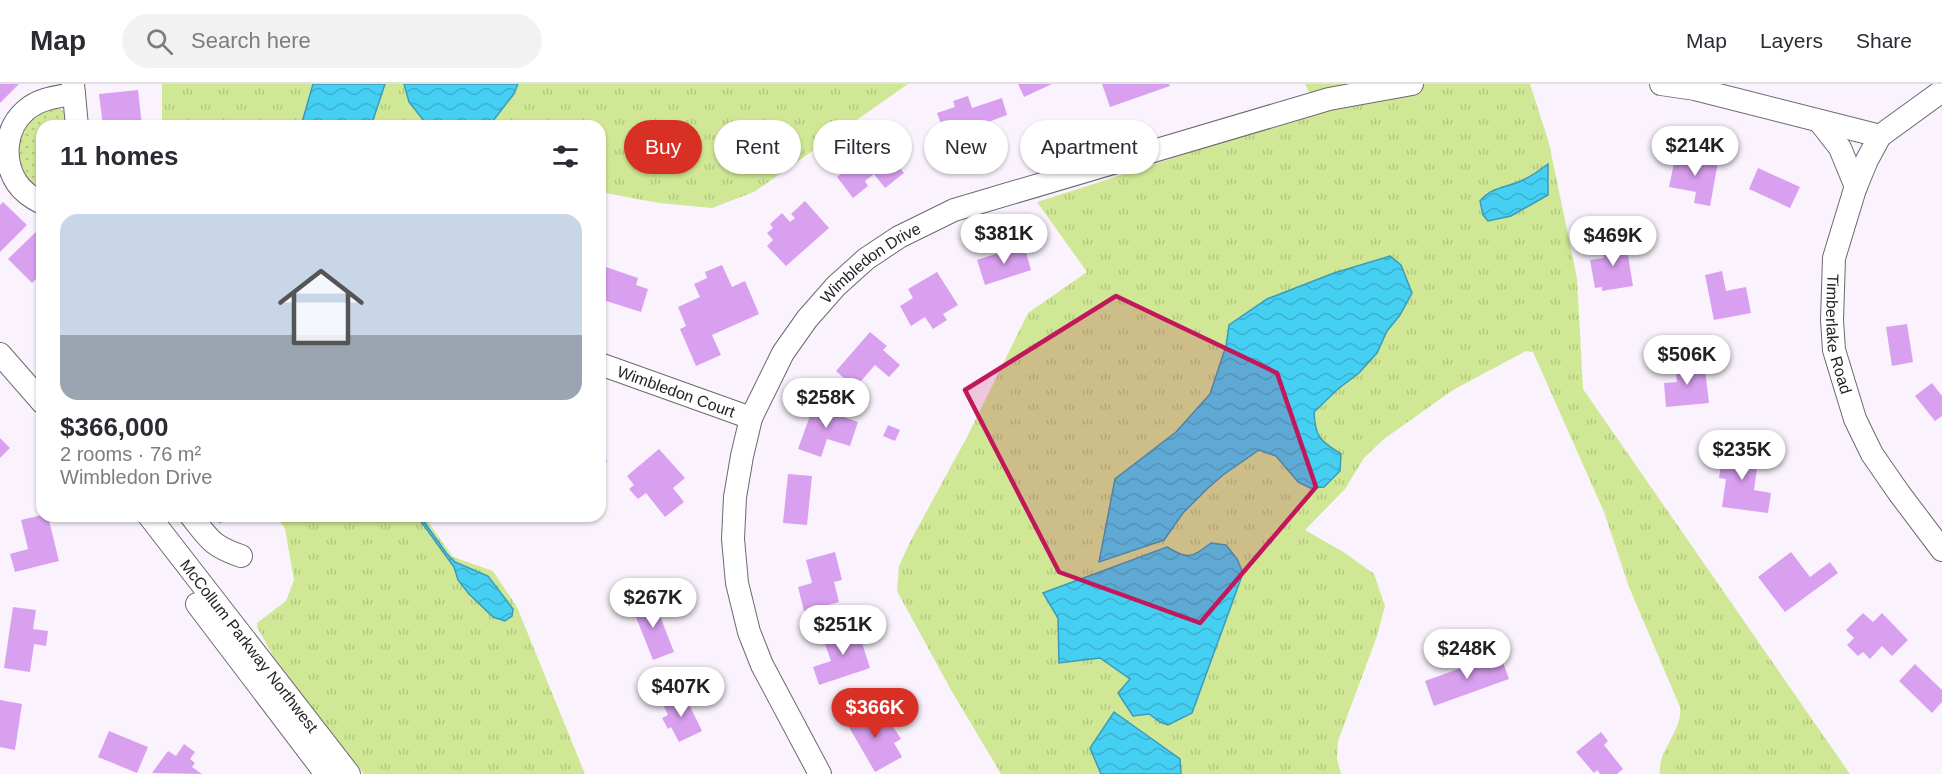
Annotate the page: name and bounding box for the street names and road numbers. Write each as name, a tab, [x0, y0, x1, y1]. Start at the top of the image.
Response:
street label: Wimbledon Drive	[817, 219, 923, 306]
street label: Timberlake Road	[1823, 274, 1855, 396]
street label: Wimbledon Court	[615, 362, 738, 420]
street label: McCollum Parkway Northwest	[177, 556, 322, 736]

